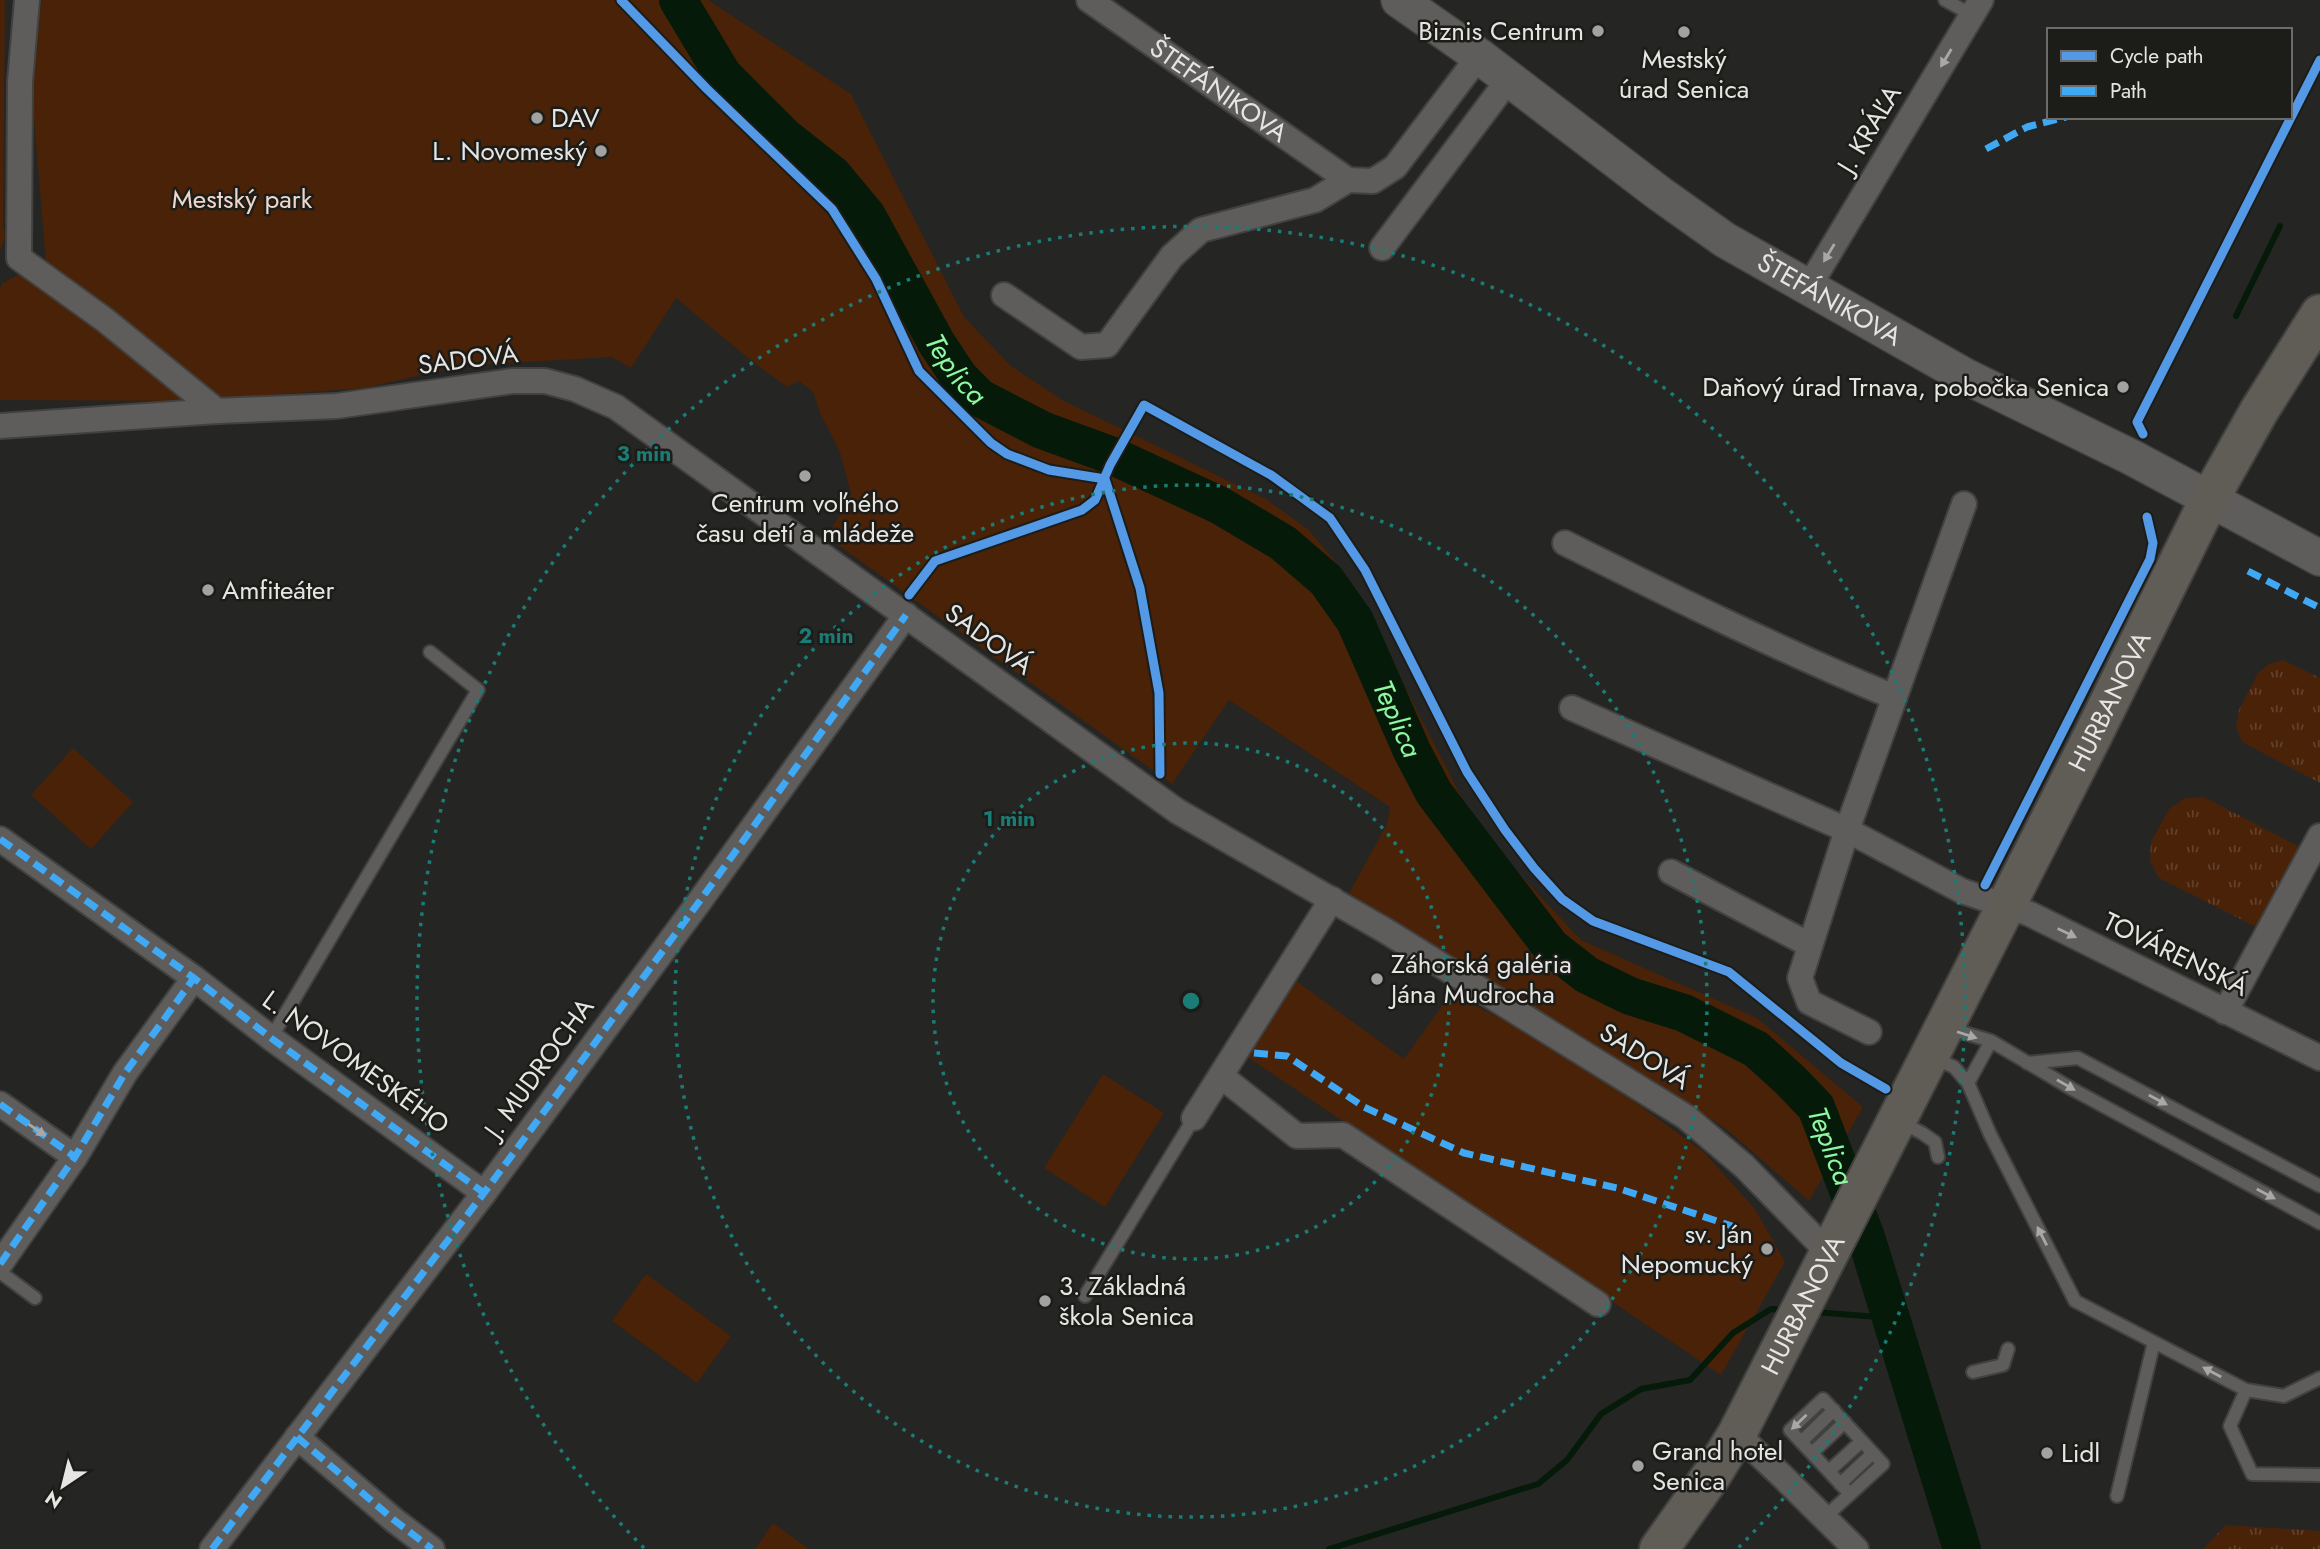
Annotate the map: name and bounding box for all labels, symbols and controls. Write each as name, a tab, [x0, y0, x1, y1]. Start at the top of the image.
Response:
place label: Biznis Centrum	[1418, 12, 1584, 50]
marker: Biznis Centrum	[1590, 23, 1606, 39]
marker: Mestský úrad Senica	[1676, 24, 1692, 40]
legend	[2047, 28, 2292, 119]
street label: ŠTEFÁNIKOVA	[1142, 29, 1296, 152]
place label: Mestský úrad Senica	[1619, 40, 1749, 108]
text: Cycle path	[2110, 41, 2203, 71]
one-way arrow	[1940, 49, 1952, 68]
text: Path	[2110, 76, 2147, 106]
street label: J. KRÁĽA	[1826, 77, 1911, 183]
place label: DAV	[551, 99, 600, 137]
marker: DAV	[529, 110, 545, 126]
place label: L. Novomeský	[432, 132, 588, 170]
marker: L. Novomeský	[593, 143, 609, 159]
park label: Mestský park	[172, 180, 313, 218]
street label: ŠTEFÁNIKOVA	[1750, 243, 1909, 356]
one-way arrow	[1822, 244, 1835, 263]
water label: Teplica	[915, 326, 997, 415]
street label: SADOVÁ	[416, 334, 521, 384]
place label: Daňový úrad Trnava, pobočka Senica	[1702, 368, 2109, 406]
marker: Daňový úrad Trnava, pobočka Senica	[2115, 379, 2131, 395]
text: 3 min	[617, 439, 671, 469]
marker: Centrum voľného času detí a mládeže	[797, 468, 813, 484]
place label: Centrum voľného času detí a mládeže	[696, 484, 914, 552]
place label: Amfiteáter	[222, 571, 335, 609]
marker: Amfiteáter	[200, 582, 216, 598]
street label: SADOVÁ	[937, 594, 1042, 684]
text: 2 min	[798, 621, 854, 651]
street label: HURBANOVA	[2059, 624, 2161, 778]
water label: Teplica	[1363, 673, 1433, 764]
text: 1 min	[983, 804, 1035, 834]
street label: TOVÁRENSKÁ	[2097, 902, 2256, 1006]
one-way arrow	[2057, 927, 2077, 939]
place label: Záhorská galéria Jána Mudrocha	[1388, 945, 1572, 1013]
marker: Záhorská galéria Jána Mudrocha	[1369, 971, 1385, 987]
street label: L. NOVOMESKÉHO	[255, 981, 457, 1143]
street label: J. MUDROCHA	[473, 989, 604, 1149]
centre of rings	[1179, 989, 1203, 1013]
street label: SADOVÁ	[1592, 1013, 1698, 1099]
one-way arrow	[1957, 1030, 1978, 1040]
one-way arrow	[2056, 1079, 2076, 1091]
one-way arrow	[2148, 1094, 2167, 1106]
water label: Teplica	[1797, 1101, 1865, 1192]
one-way arrow	[28, 1123, 46, 1137]
one-way arrow	[2256, 1188, 2276, 1200]
place label: sv. Ján Nepomucký	[1621, 1215, 1754, 1283]
one-way arrow	[2036, 1226, 2047, 1246]
street label: HURBANOVA	[1751, 1228, 1855, 1381]
marker: sv. Ján Nepomucký	[1759, 1241, 1775, 1257]
place label: 3. Základná škola Senica	[1059, 1267, 1194, 1335]
marker: 3. Základná škola Senica	[1037, 1293, 1053, 1309]
one-way arrow	[2202, 1366, 2222, 1378]
one-way arrow	[1790, 1414, 1807, 1430]
place label: Grand hotel Senica	[1652, 1432, 1783, 1500]
place label: Lidl	[2061, 1434, 2100, 1472]
marker: Lidl	[2039, 1445, 2055, 1461]
north arrow	[28, 1451, 98, 1521]
marker: Grand hotel Senica	[1630, 1458, 1646, 1474]
text: N	[40, 1484, 67, 1515]

